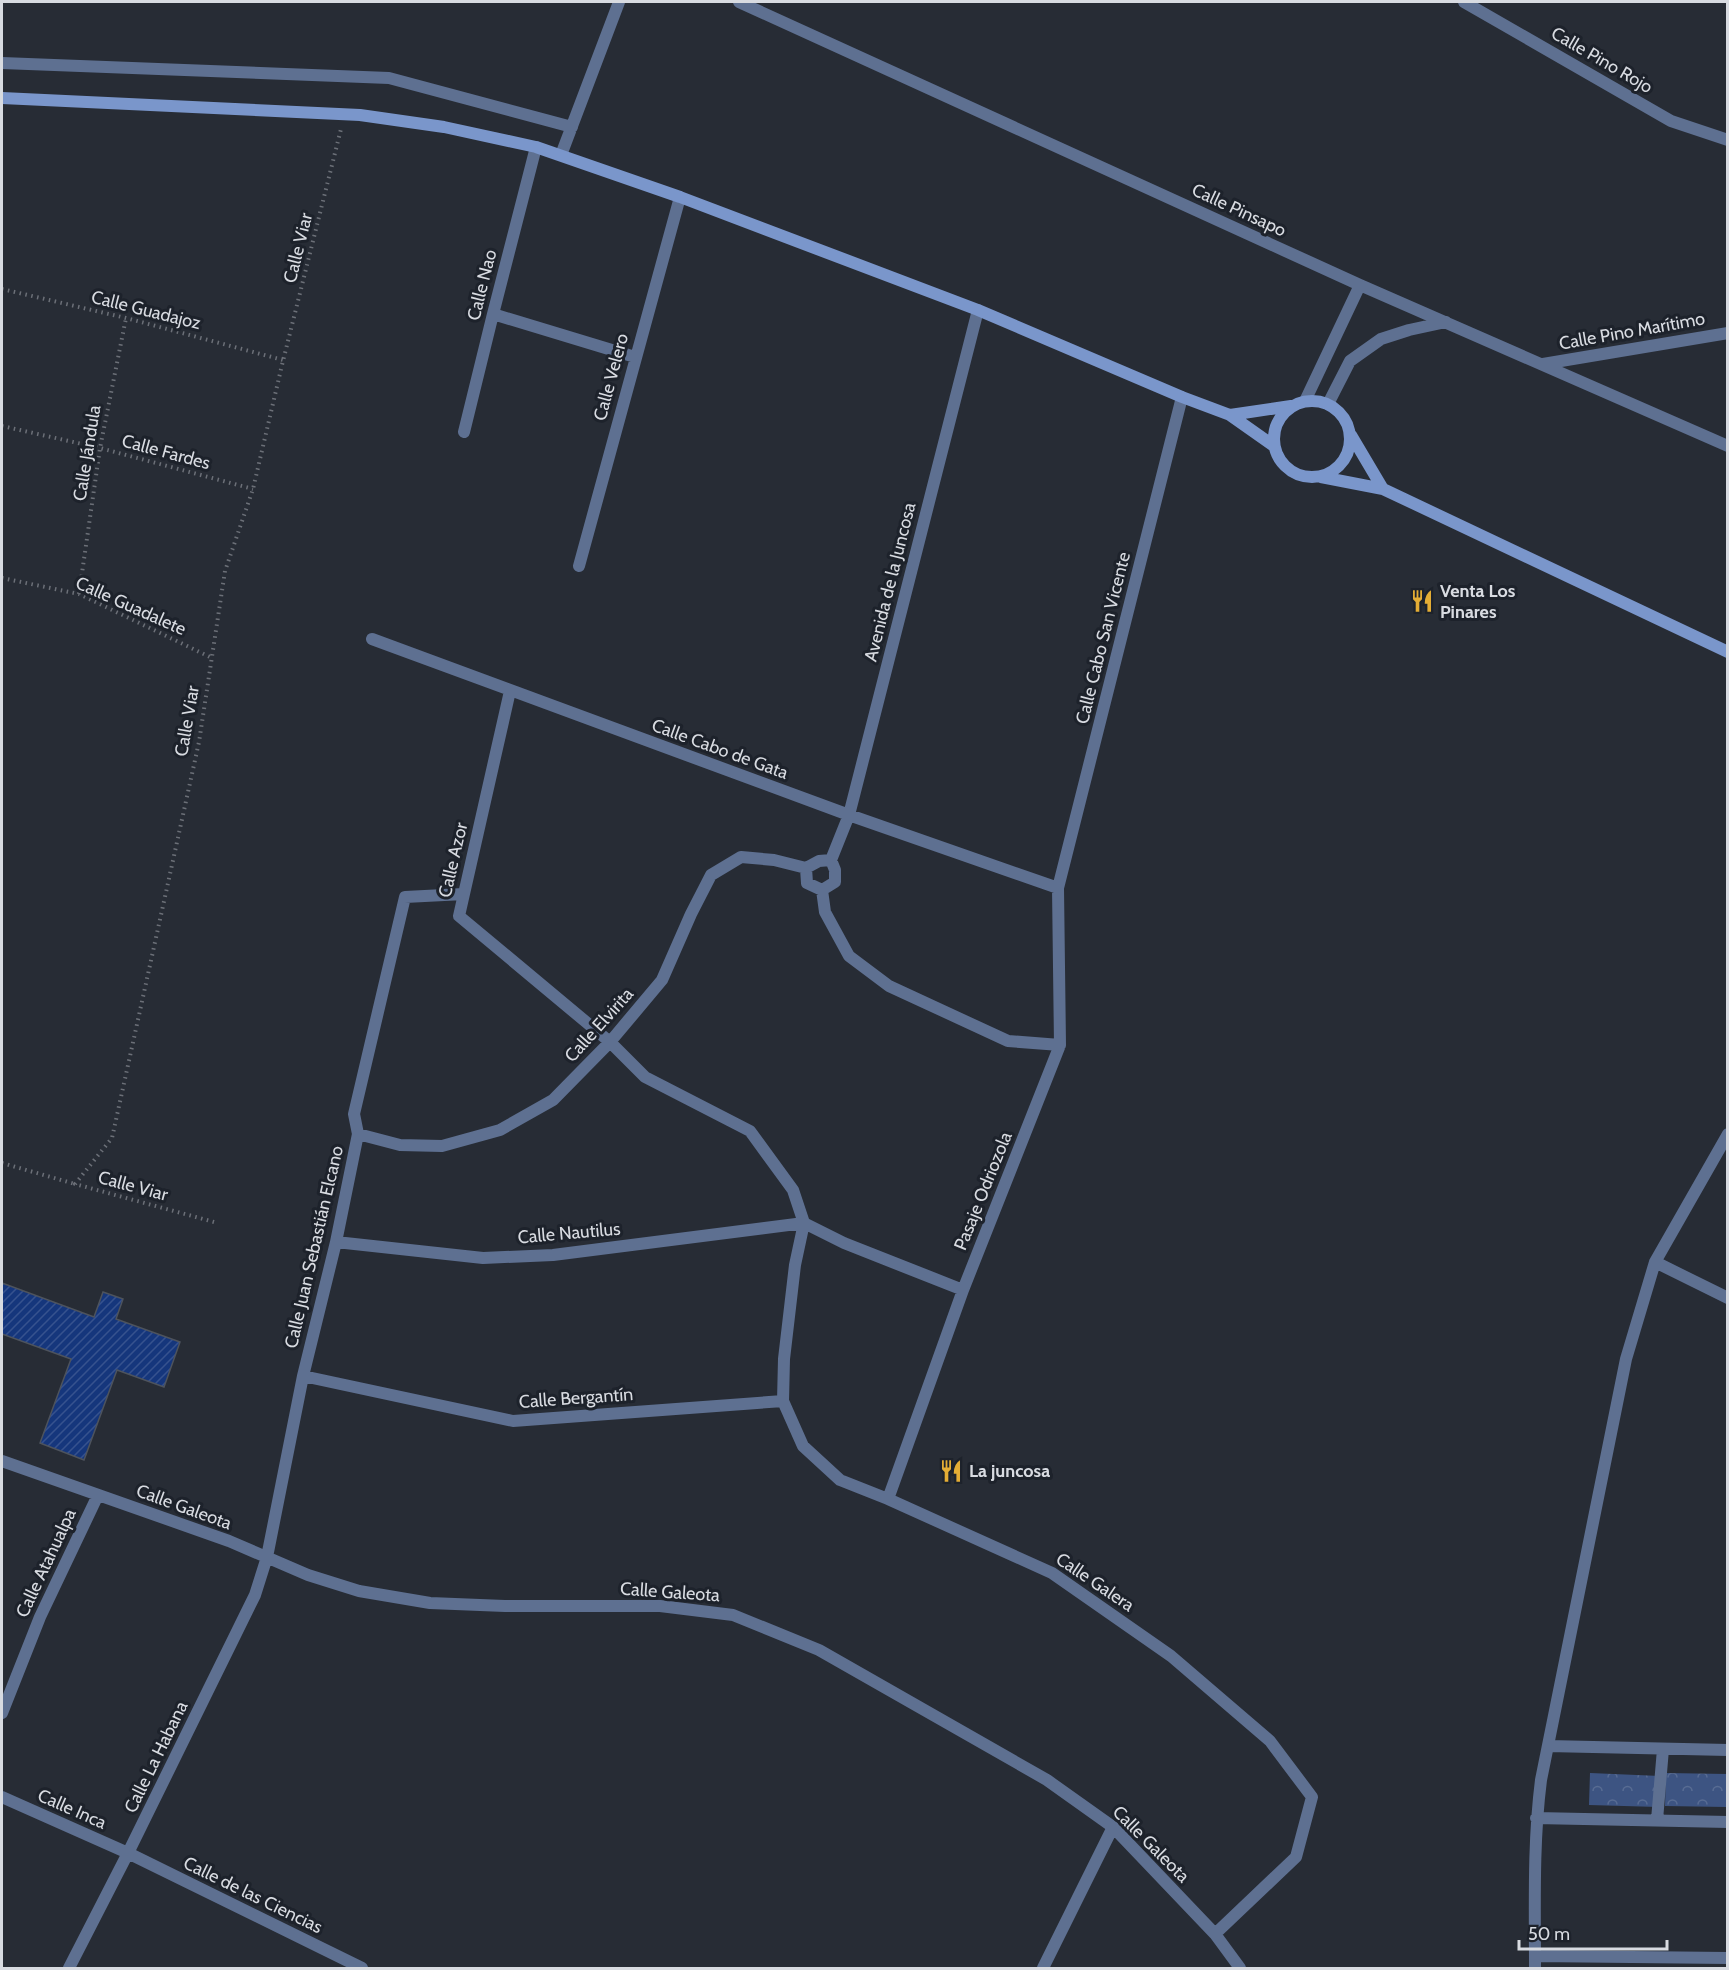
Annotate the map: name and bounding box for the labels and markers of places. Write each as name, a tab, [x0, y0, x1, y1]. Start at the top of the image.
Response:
place label: Venta Los Pinares	[1440, 580, 1516, 623]
restaurant icon: Venta Los Pinares	[1409, 588, 1435, 614]
restaurant icon: La juncosa	[938, 1458, 964, 1484]
place label: La juncosa	[969, 1460, 1050, 1482]

